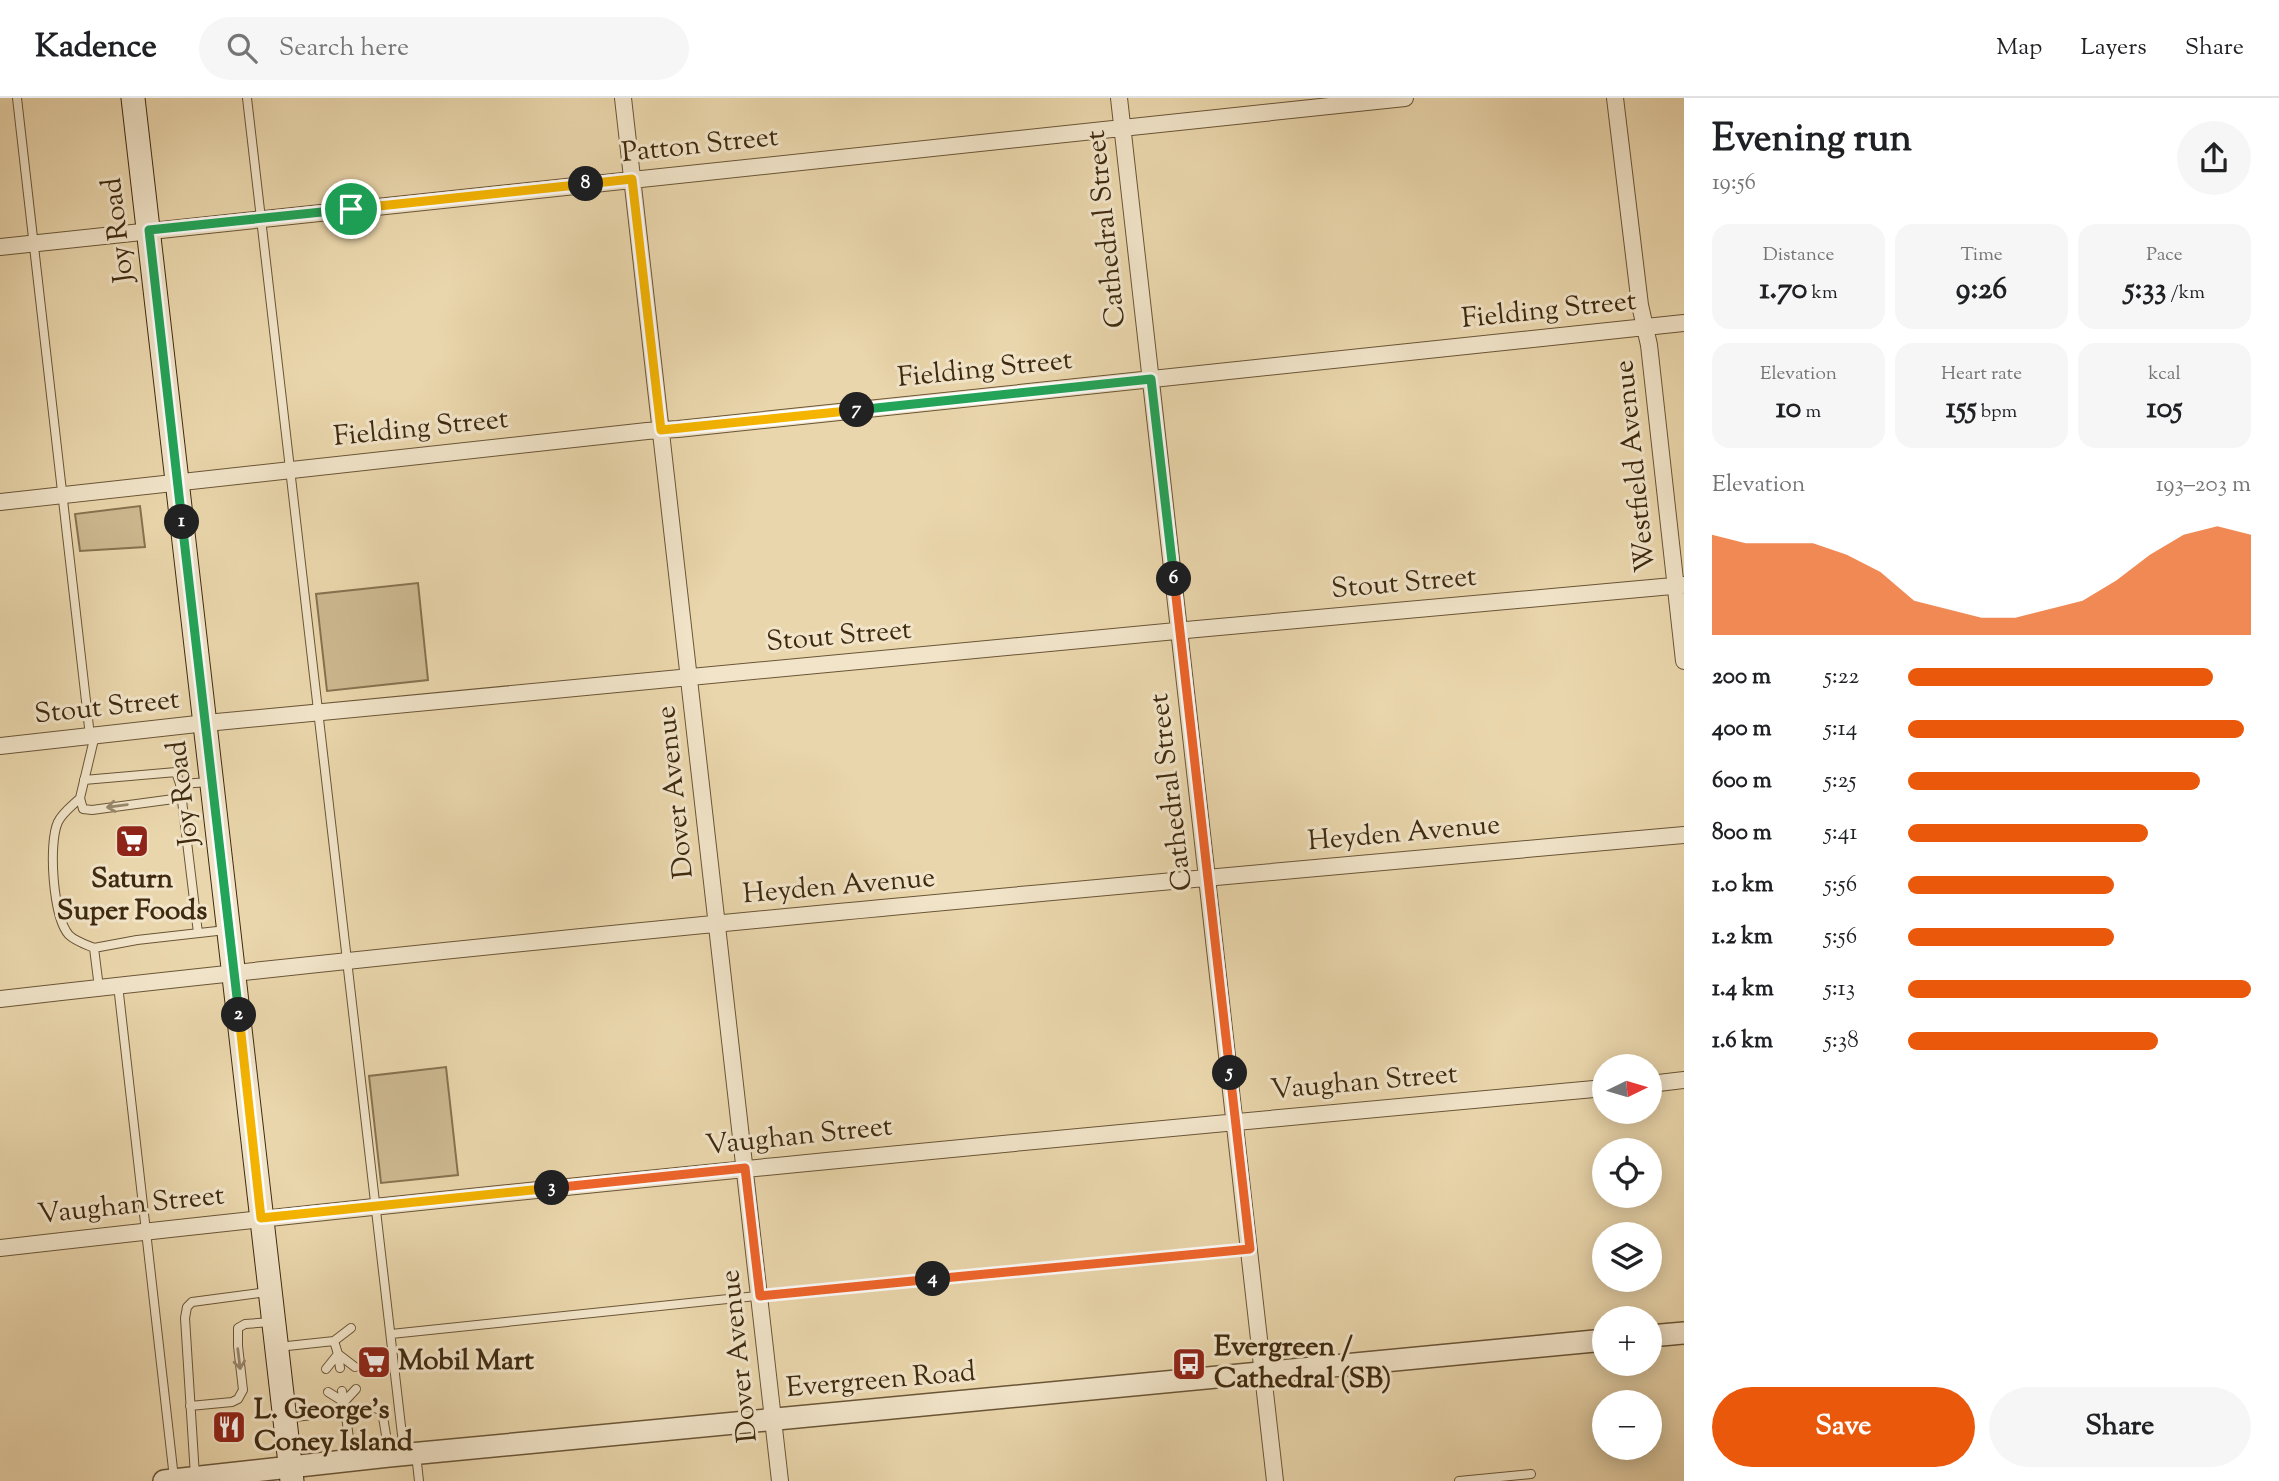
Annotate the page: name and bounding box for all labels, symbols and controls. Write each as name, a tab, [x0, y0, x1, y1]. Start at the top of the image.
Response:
search box	[199, 17, 689, 80]
text: Kadence	[35, 24, 157, 72]
icon: search	[223, 29, 261, 67]
text: Search here	[279, 30, 409, 67]
text: Map	[1996, 31, 2042, 65]
text: Layers	[2080, 31, 2147, 65]
text: Share	[2185, 31, 2244, 65]
text: Evening run	[1712, 114, 1912, 168]
street label: Patton Street	[620, 118, 781, 174]
button: share	[2177, 121, 2251, 195]
street label: Cathedral Street	[1077, 128, 1137, 330]
pin: 8	[568, 166, 604, 202]
text: 19:56	[1712, 167, 1756, 200]
text: 8	[581, 170, 590, 197]
street label: Joy Road	[93, 175, 146, 287]
pin	[321, 179, 381, 239]
icon: arrive	[332, 190, 370, 228]
text: Distance	[1763, 242, 1834, 269]
text: Time	[1960, 242, 2003, 269]
text: Pace	[2146, 242, 2183, 269]
text: 1.70	[1759, 269, 1807, 312]
text: 9:26	[1956, 269, 2007, 312]
text: 5:33	[2124, 269, 2166, 312]
text: km	[1807, 280, 1838, 307]
text: /km	[2166, 280, 2205, 307]
street label: Fielding Street	[1460, 282, 1639, 340]
street label: Fielding Street	[896, 341, 1075, 399]
street label: Westfield Avenue	[1605, 358, 1667, 574]
text: Elevation	[1760, 361, 1837, 388]
text: Heart rate	[1941, 361, 2022, 388]
text: kcal	[2148, 361, 2181, 388]
text: 10	[1776, 388, 1802, 431]
text: 155	[1946, 388, 1977, 431]
text: 105	[2146, 388, 2183, 431]
pin: 7	[840, 392, 874, 428]
text: 7	[852, 396, 861, 423]
text: m	[1802, 399, 1821, 426]
text: bpm	[1977, 399, 2017, 426]
street label: Fielding Street	[332, 400, 511, 458]
text: Elevation	[1712, 469, 1805, 502]
text: 193–203 m	[2156, 469, 2251, 502]
pin: 1	[164, 504, 200, 540]
text: 1	[178, 508, 185, 535]
street label: Stout Street	[1330, 558, 1479, 610]
pin: 6	[1156, 561, 1192, 596]
text: 6	[1169, 565, 1178, 592]
street label: Stout Street	[765, 611, 914, 663]
text: 200 m	[1712, 661, 1771, 694]
text: 5:22	[1824, 661, 1859, 694]
street label: Stout Street	[33, 680, 182, 735]
street label: Cathedral Street	[1140, 691, 1204, 893]
street label: Dover Avenue	[647, 704, 705, 880]
text: 400 m	[1712, 713, 1772, 746]
text: 5:14	[1824, 713, 1857, 746]
street label: Joy Road	[158, 738, 211, 850]
text: 600 m	[1712, 765, 1772, 798]
text: 5:25	[1824, 765, 1856, 798]
one-way arrow	[107, 800, 129, 813]
street label: Heyden Avenue	[1306, 806, 1502, 862]
text: 800 m	[1712, 817, 1772, 850]
text: 5:41	[1824, 817, 1857, 850]
supermarket icon: Saturn Super Foods	[113, 822, 151, 860]
street label: Heyden Avenue	[741, 859, 937, 915]
place label: Saturn Super Foods	[57, 860, 207, 932]
text: 1.0 km	[1712, 869, 1774, 902]
text: 5:56	[1824, 869, 1857, 902]
text: 1.2 km	[1712, 921, 1773, 954]
text: 5:56	[1824, 921, 1857, 954]
text: 1.4 km	[1712, 973, 1774, 1006]
text: 5:13	[1824, 973, 1855, 1006]
pin: 2	[222, 998, 256, 1032]
text: 2	[234, 1001, 243, 1028]
text: 1.6 km	[1712, 1025, 1773, 1058]
text: 5:38	[1824, 1025, 1859, 1058]
north arrow	[1592, 1054, 1662, 1124]
map controls	[1592, 1054, 1662, 1460]
street label: Vaughan Street	[1269, 1055, 1460, 1111]
pin: 5	[1212, 1056, 1248, 1090]
text: 5	[1226, 1059, 1233, 1086]
street label: Vaughan Street	[704, 1107, 895, 1167]
button: locate	[1592, 1138, 1662, 1208]
pin: 3	[534, 1170, 570, 1206]
text: 3	[548, 1174, 555, 1201]
street label: Vaughan Street	[36, 1176, 227, 1236]
button: layers	[1592, 1222, 1662, 1292]
pin: 4	[916, 1262, 950, 1296]
text: 4	[928, 1265, 937, 1292]
street label: Dover Avenue	[711, 1268, 769, 1444]
button: +	[1592, 1306, 1662, 1376]
place label: Evergreen / Cathedral (SB)	[1214, 1328, 1391, 1400]
place label: Mobil Mart	[398, 1342, 534, 1382]
supermarket icon: Mobil Mart	[355, 1343, 393, 1381]
bus stop icon: Evergreen / Cathedral (SB)	[1170, 1345, 1208, 1383]
one-way arrow	[233, 1347, 246, 1369]
street label: Evergreen Road	[785, 1353, 978, 1409]
button: Save	[1712, 1387, 1975, 1467]
button: Share	[1989, 1387, 2251, 1467]
button: −	[1592, 1390, 1662, 1460]
place label: L. George's Coney Island	[254, 1391, 413, 1463]
restaurant icon: L. George's Coney Island	[210, 1408, 248, 1446]

